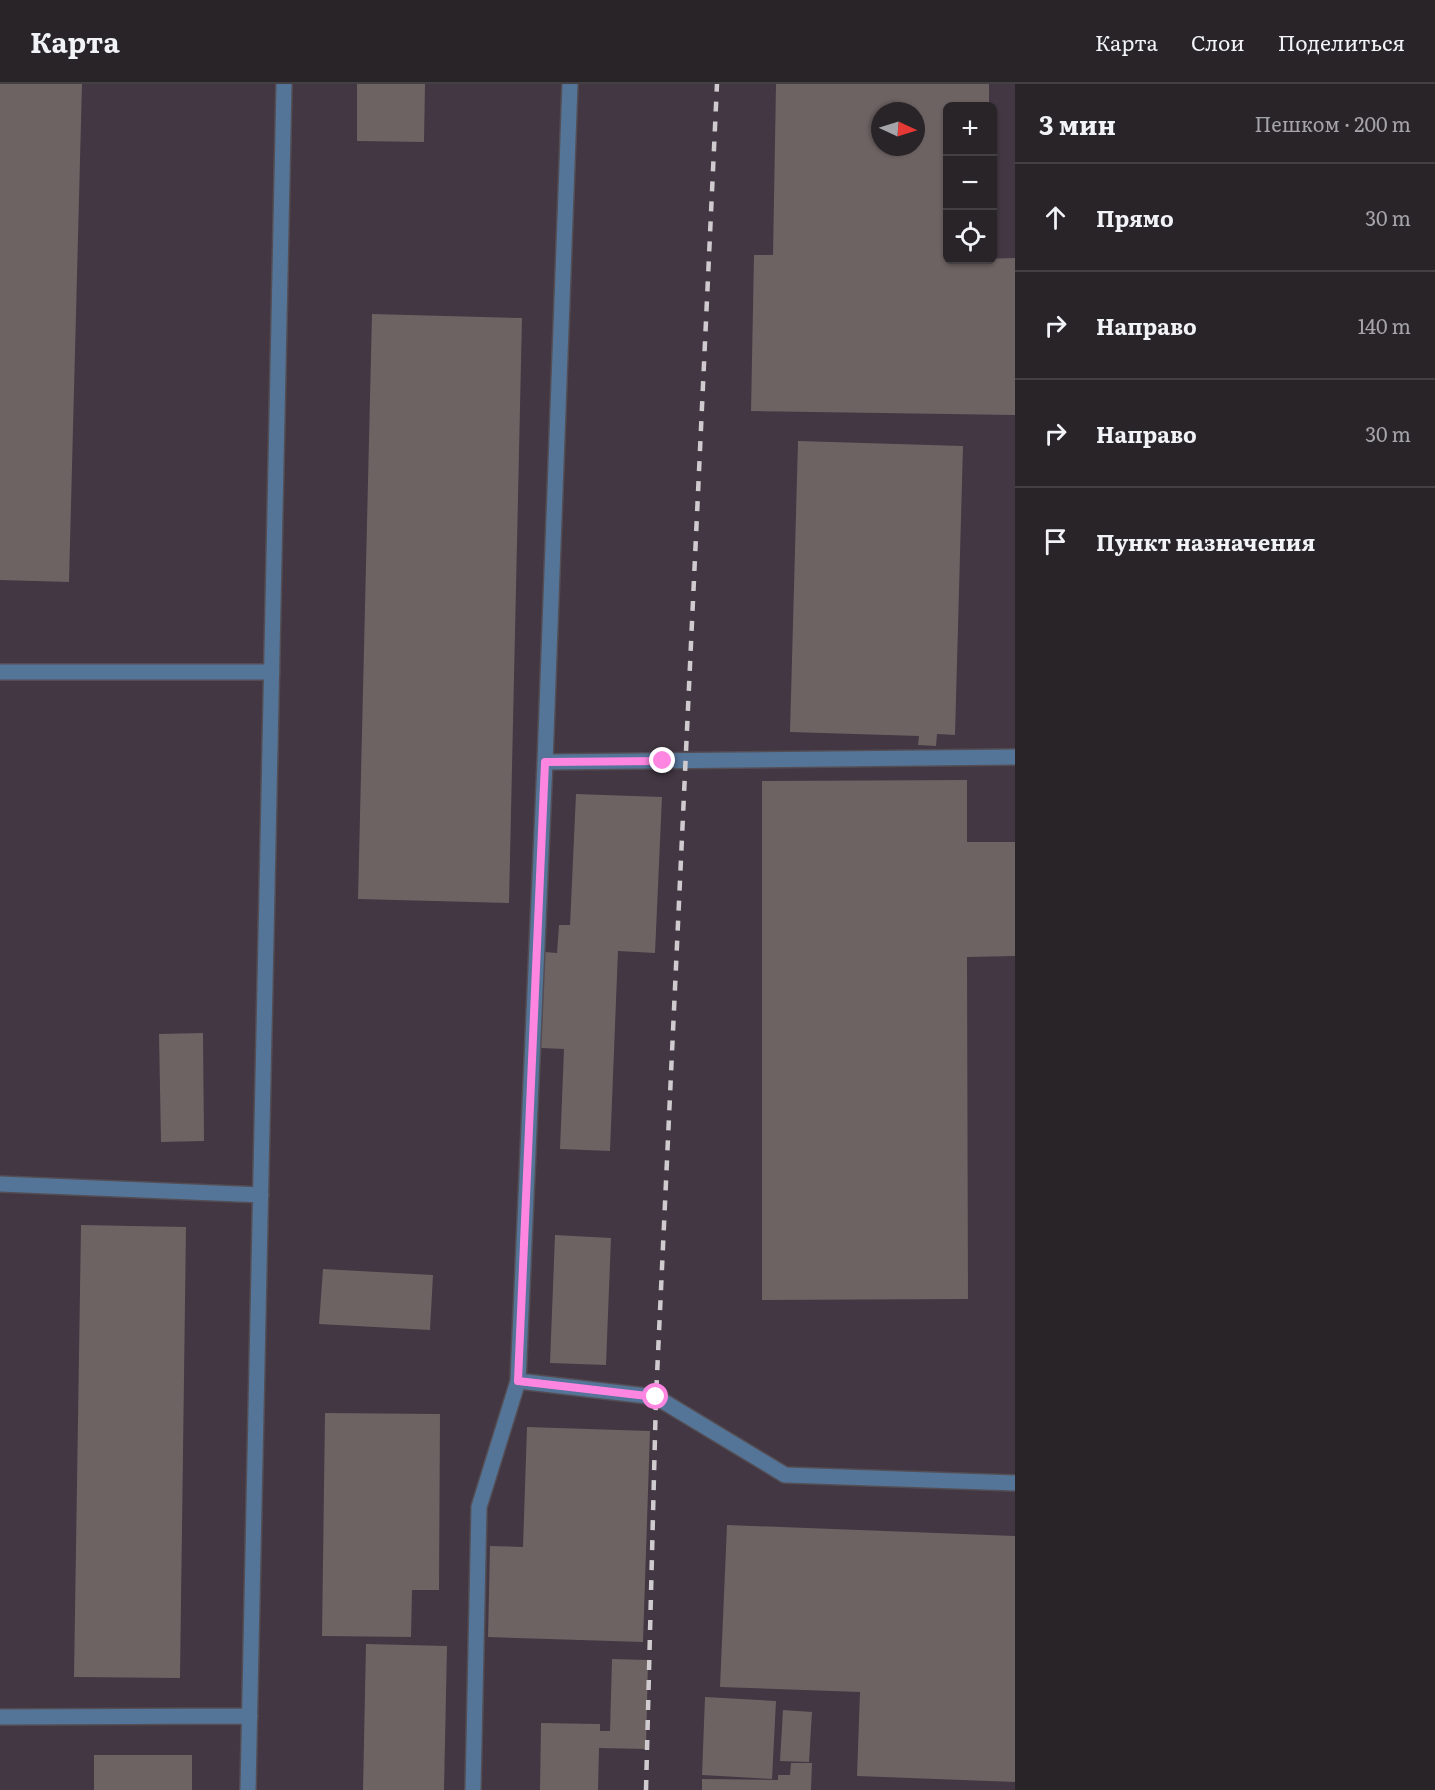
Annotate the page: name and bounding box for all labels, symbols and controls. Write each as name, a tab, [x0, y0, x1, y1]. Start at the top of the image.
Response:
text: Карта	[30, 20, 120, 62]
text: Карта	[1095, 26, 1158, 57]
text: Слои	[1191, 26, 1245, 57]
text: Поделиться	[1278, 26, 1405, 57]
north arrow	[871, 102, 925, 156]
map controls	[943, 102, 997, 264]
button: +	[943, 102, 997, 156]
text: 3 мин	[1039, 104, 1116, 143]
text: Пешком · 200 m	[1255, 108, 1411, 138]
button: −	[943, 156, 997, 210]
icon: ahead	[1039, 201, 1072, 234]
text: Прямо	[1096, 201, 1174, 234]
text: 30 m	[1365, 202, 1411, 232]
button: locate	[943, 210, 997, 264]
icon: right	[1039, 309, 1072, 342]
text: Направо	[1096, 309, 1197, 342]
text: 140 m	[1358, 310, 1411, 340]
icon: right	[1039, 417, 1072, 450]
text: Направо	[1096, 417, 1197, 450]
text: 30 m	[1365, 418, 1411, 448]
icon: arrive	[1039, 525, 1072, 558]
text: Пункт назначения	[1096, 525, 1315, 558]
route end	[649, 747, 675, 773]
route start	[642, 1383, 668, 1409]

